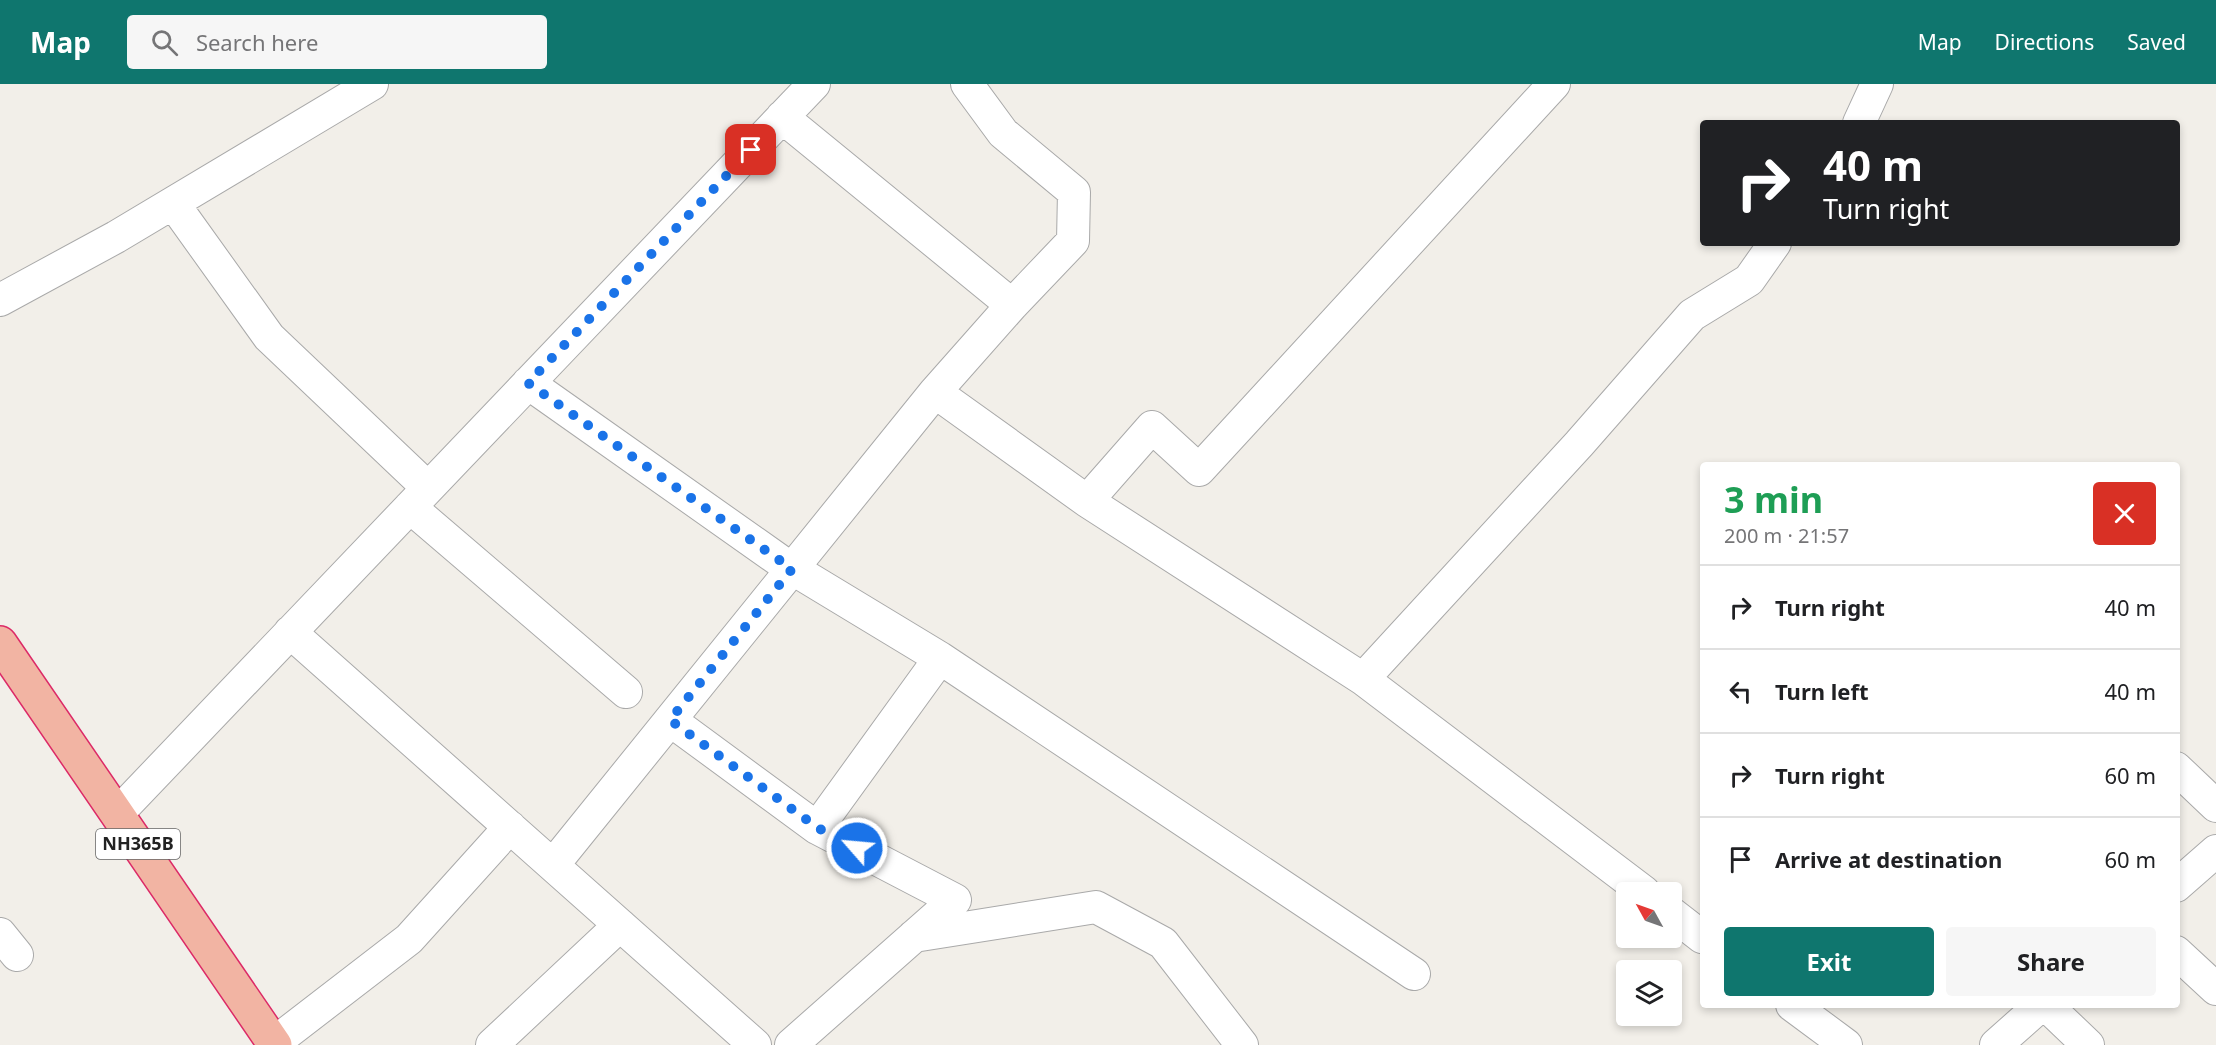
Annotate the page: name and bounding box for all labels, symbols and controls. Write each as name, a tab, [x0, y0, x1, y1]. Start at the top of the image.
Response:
search box	[127, 15, 547, 69]
text: Map	[30, 23, 91, 61]
icon: search	[148, 26, 181, 59]
text: Search here	[196, 27, 318, 57]
text: Map	[1918, 28, 1962, 56]
text: Directions	[1995, 28, 2094, 56]
text: Saved	[2127, 28, 2186, 56]
pin	[725, 124, 776, 175]
icon: arrive	[734, 133, 767, 166]
text: 40 m	[1823, 136, 1923, 193]
icon: right	[1724, 144, 1802, 222]
text: Turn right	[1823, 190, 1949, 227]
text: 3 min	[1724, 475, 1823, 524]
button: close	[2093, 482, 2156, 545]
text: 200 m · 21:57	[1724, 522, 1849, 549]
icon: right	[1724, 591, 1757, 624]
text: Turn right	[1775, 592, 1885, 622]
text: 40 m	[2105, 592, 2156, 622]
icon: left	[1724, 675, 1757, 708]
text: Turn left	[1775, 676, 1869, 706]
text: 40 m	[2105, 676, 2156, 706]
icon: right	[1724, 759, 1757, 792]
text: Turn right	[1775, 760, 1885, 790]
text: 60 m	[2105, 760, 2156, 790]
position arrow	[825, 816, 889, 880]
road number: NH365B	[96, 829, 180, 859]
icon: arrive	[1724, 843, 1757, 876]
text: Arrive at destination	[1775, 844, 2002, 874]
text: 60 m	[2105, 844, 2156, 874]
north arrow	[1616, 882, 1682, 948]
map controls	[1616, 882, 1682, 1026]
button: Exit	[1724, 927, 1934, 996]
button: Share	[1946, 927, 2156, 996]
button: layers	[1616, 960, 1682, 1026]

